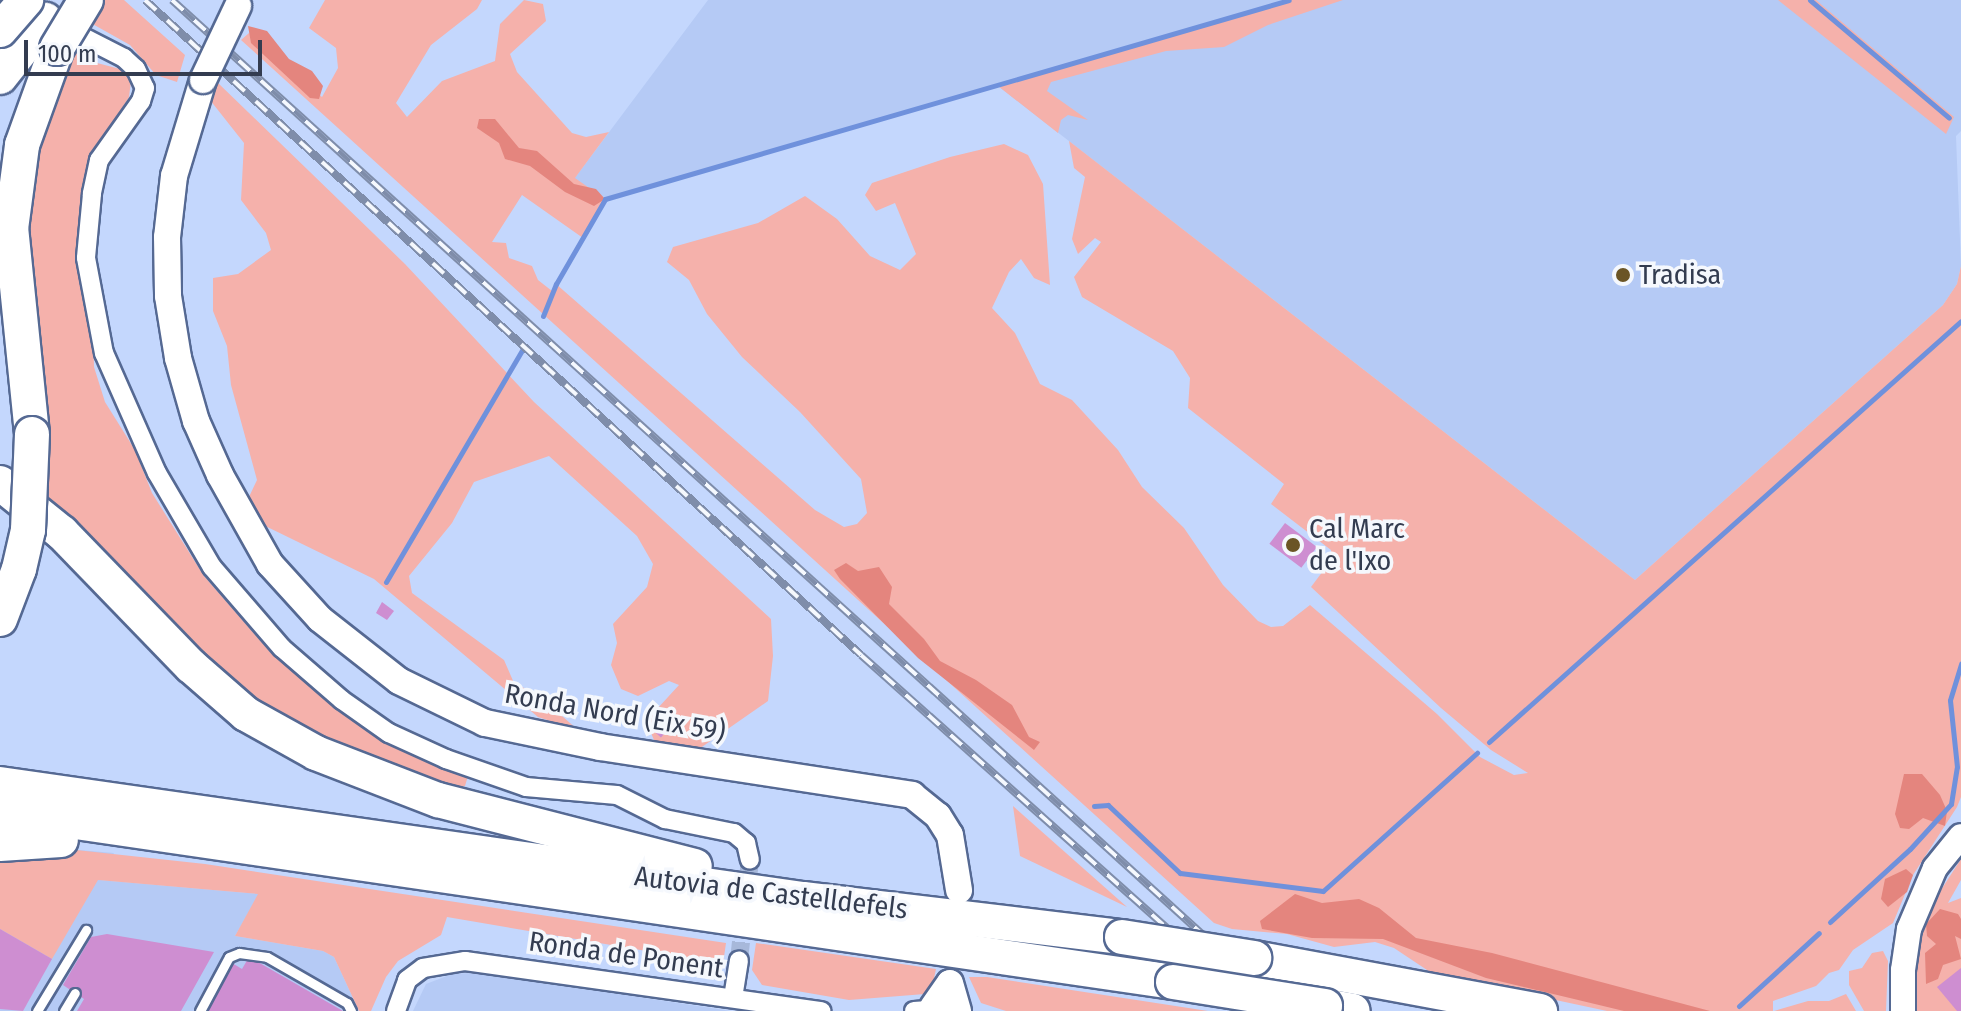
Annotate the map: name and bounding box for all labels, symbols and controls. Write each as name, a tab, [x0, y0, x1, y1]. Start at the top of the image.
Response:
scale bar	[28, 24, 266, 74]
text: 100 m	[38, 40, 96, 68]
place label: Tradisa	[1639, 258, 1721, 292]
marker: Tradisa	[1614, 266, 1632, 284]
place label: Cal Marc de l'Ixo	[1309, 512, 1405, 578]
marker: Cal Marc de l'Ixo	[1284, 536, 1302, 554]
street label: Ronda Nord (Eix 59)	[502, 677, 728, 749]
street label: Autovia de Castelldefels	[633, 860, 909, 926]
street label: Ronda de Ponent	[527, 925, 725, 985]

